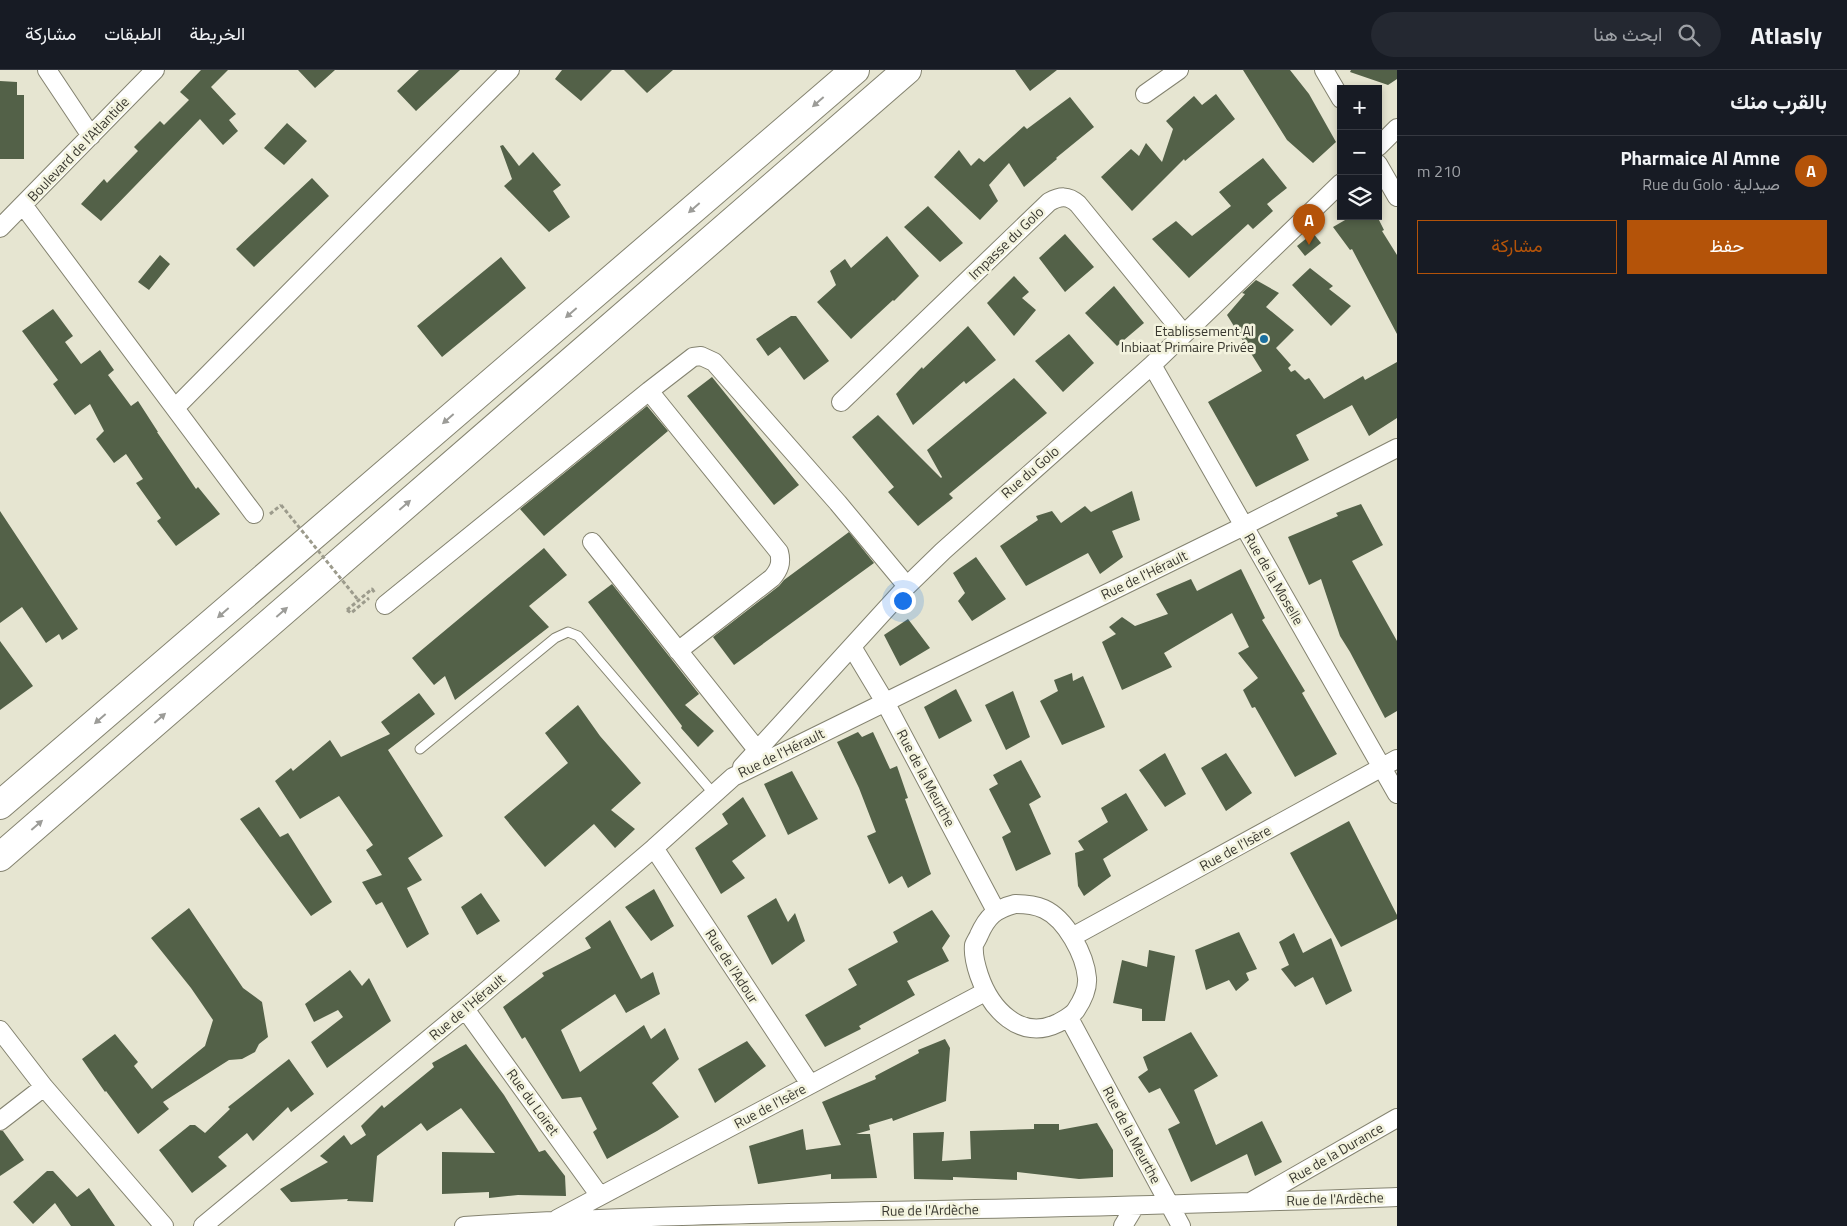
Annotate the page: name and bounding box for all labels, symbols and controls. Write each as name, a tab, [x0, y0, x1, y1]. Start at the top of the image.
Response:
search box	[1371, 12, 1721, 57]
text: Atlasly	[1751, 17, 1822, 53]
text: ابحث هنا	[1593, 19, 1663, 48]
text: مشاركة	[25, 20, 76, 47]
text: الطبقات	[104, 20, 161, 47]
text: الخريطة	[189, 20, 245, 47]
icon: search	[1675, 21, 1703, 49]
map controls	[1337, 85, 1382, 220]
button: +	[1337, 85, 1382, 130]
text: بالقرب منك	[1730, 85, 1827, 117]
street label: Boulevard de l'Atlantide	[22, 91, 133, 206]
one-way arrow	[811, 96, 824, 107]
button: −	[1337, 130, 1382, 175]
text: Pharmaice Al Amne	[1620, 143, 1780, 172]
text: 210 m	[1417, 159, 1461, 183]
text: A	[1806, 159, 1816, 183]
text: صيدلية · Rue du Golo	[1642, 172, 1780, 196]
button: layers	[1337, 175, 1382, 220]
street label: Impasse du Golo	[963, 201, 1048, 284]
one-way arrow	[688, 202, 701, 213]
pin: A	[1293, 204, 1325, 245]
button: مشاركة	[1417, 220, 1617, 274]
button: حفظ	[1627, 220, 1827, 274]
one-way arrow	[565, 308, 578, 319]
place label: Etablissement Al Inbiaat Primaire Privée	[1121, 320, 1254, 357]
marker: Etablissement Al Inbiaat Primaire Privée	[1258, 333, 1270, 345]
one-way arrow	[442, 413, 454, 425]
street label: Rue du Golo	[996, 440, 1063, 503]
one-way arrow	[399, 499, 411, 511]
street label: Rue de la Moselle	[1240, 529, 1309, 629]
street label: Rue de l'Hérault	[1097, 545, 1191, 605]
your location	[890, 588, 916, 614]
one-way arrow	[276, 606, 289, 617]
one-way arrow	[217, 607, 229, 619]
one-way arrow	[153, 712, 165, 724]
one-way arrow	[93, 714, 106, 725]
street label: Rue de l'Hérault	[734, 723, 828, 783]
street label: Rue de la Meurthe	[892, 725, 961, 830]
one-way arrow	[30, 819, 43, 830]
street label: Rue de l'Isère	[1195, 819, 1274, 876]
street label: Rue de l'Adour	[701, 925, 764, 1007]
street label: Rue de l'Hérault	[424, 968, 509, 1045]
street label: Rue du Loiret	[502, 1064, 565, 1139]
street label: Rue de l'Isère	[730, 1078, 809, 1133]
street label: Rue de la Meurthe	[1098, 1082, 1167, 1187]
street label: Rue de la Durance	[1285, 1117, 1387, 1188]
street label: Rue de l'Ardèche	[1286, 1186, 1384, 1211]
street label: Rue de l'Ardèche	[881, 1198, 979, 1221]

